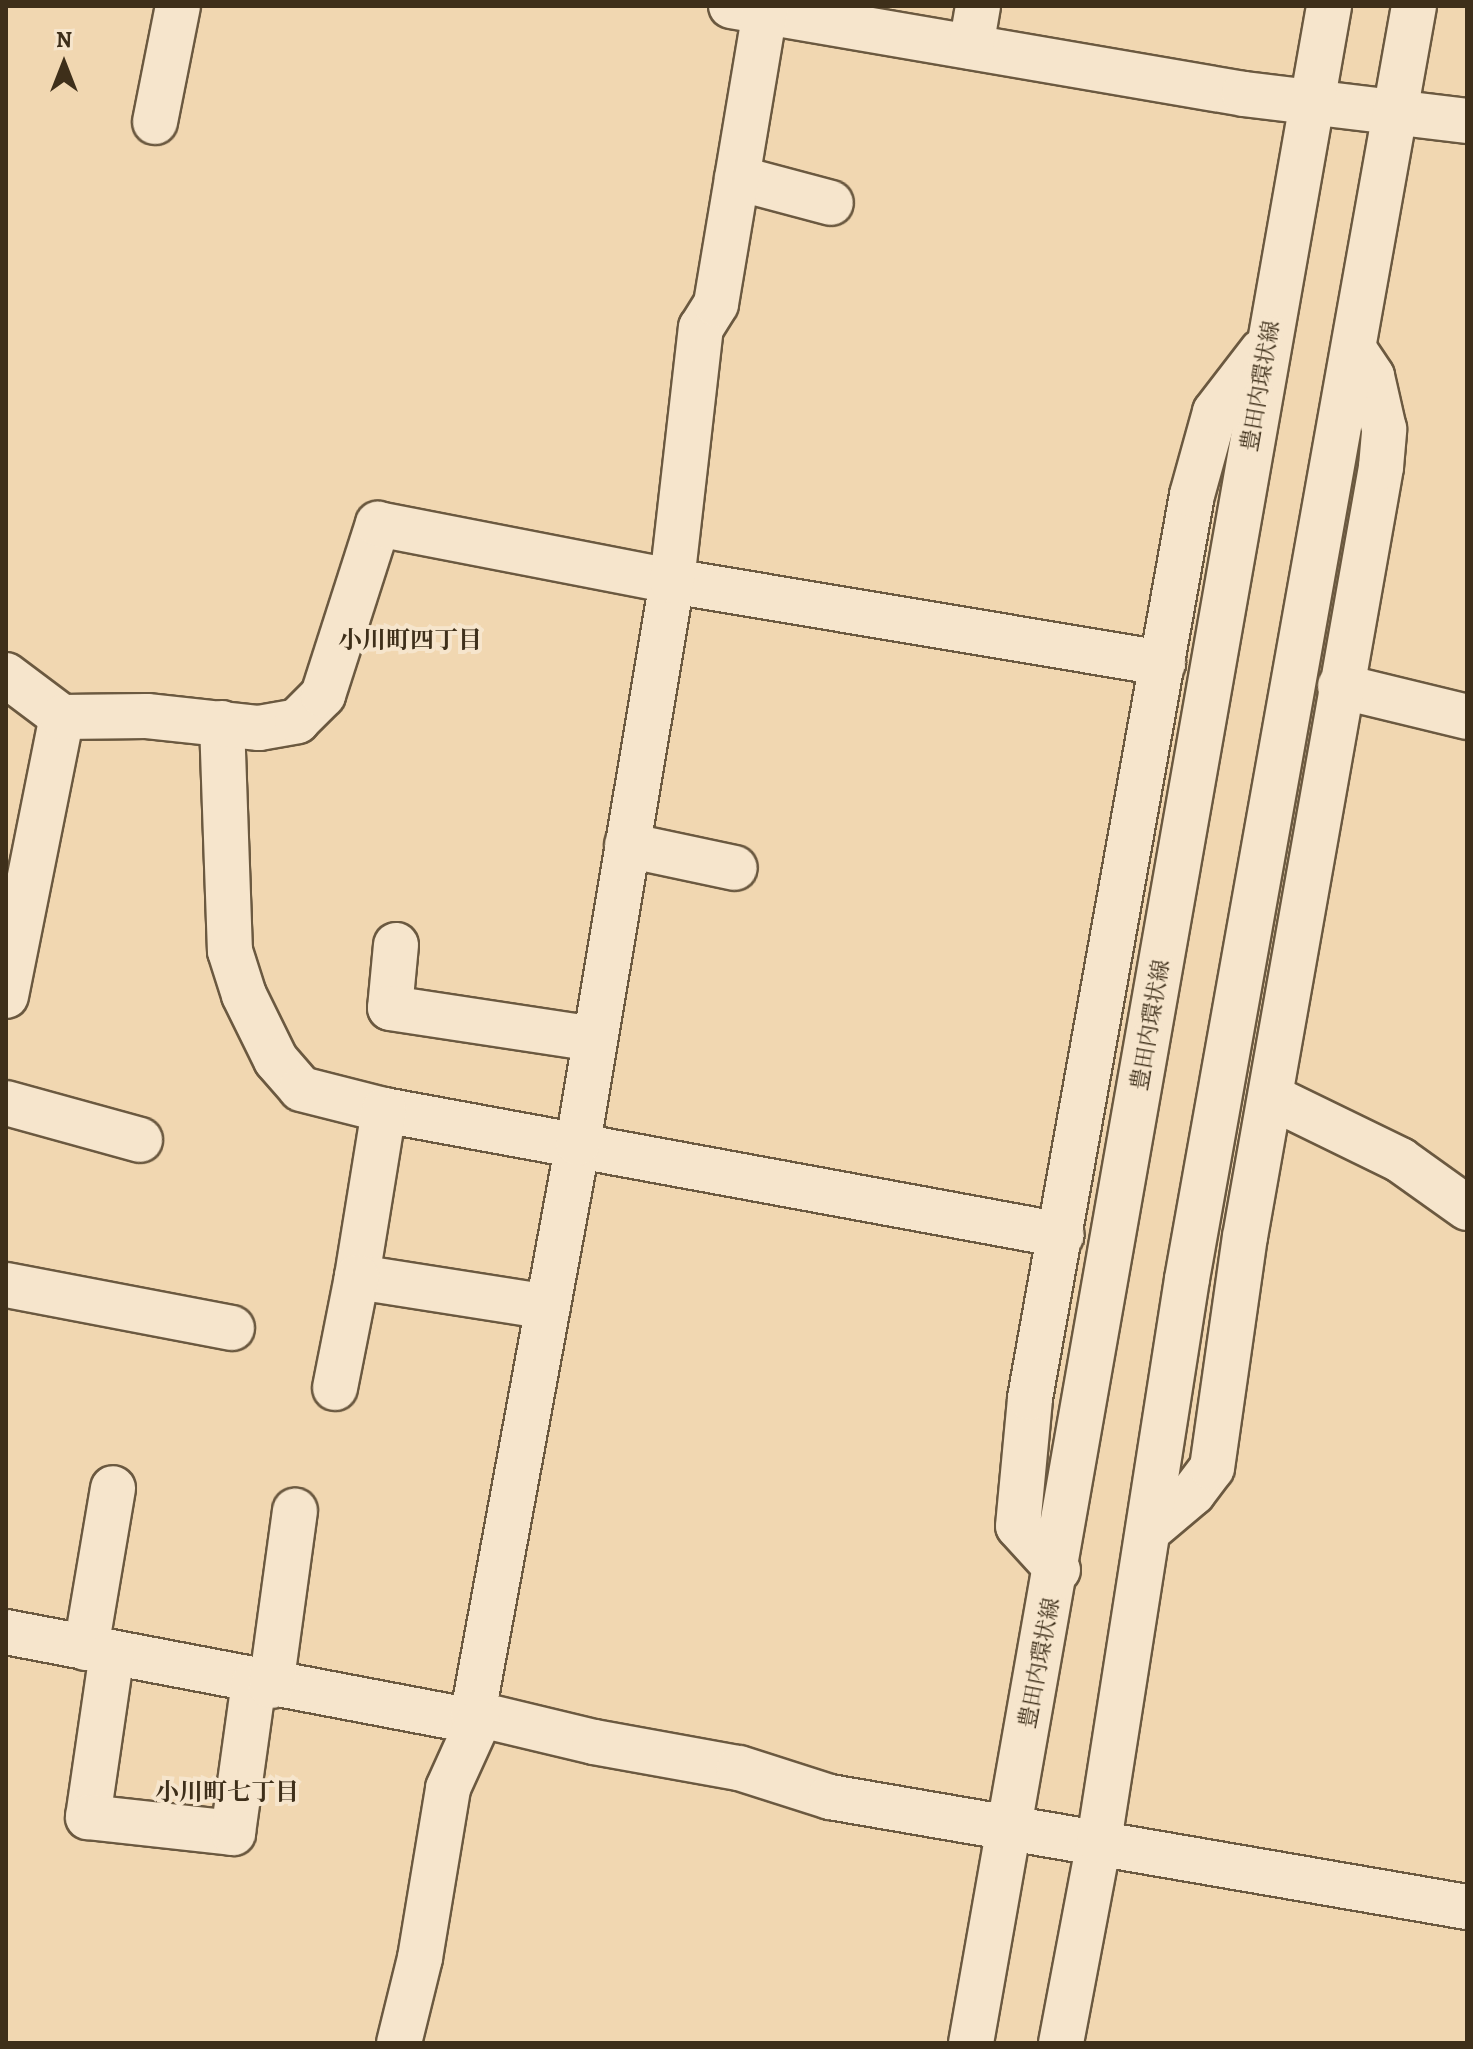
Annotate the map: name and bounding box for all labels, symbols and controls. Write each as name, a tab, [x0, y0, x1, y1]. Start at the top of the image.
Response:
north arrow	[24, 24, 104, 104]
text: N	[56, 25, 72, 55]
street label: 豊田内環状線	[1237, 319, 1285, 453]
district label: 小川町四丁目	[338, 627, 482, 655]
street label: 豊田内環状線	[1127, 958, 1175, 1092]
street label: 豊田内環状線	[1014, 1596, 1066, 1730]
district label: 小川町七丁目	[155, 1779, 299, 1807]

